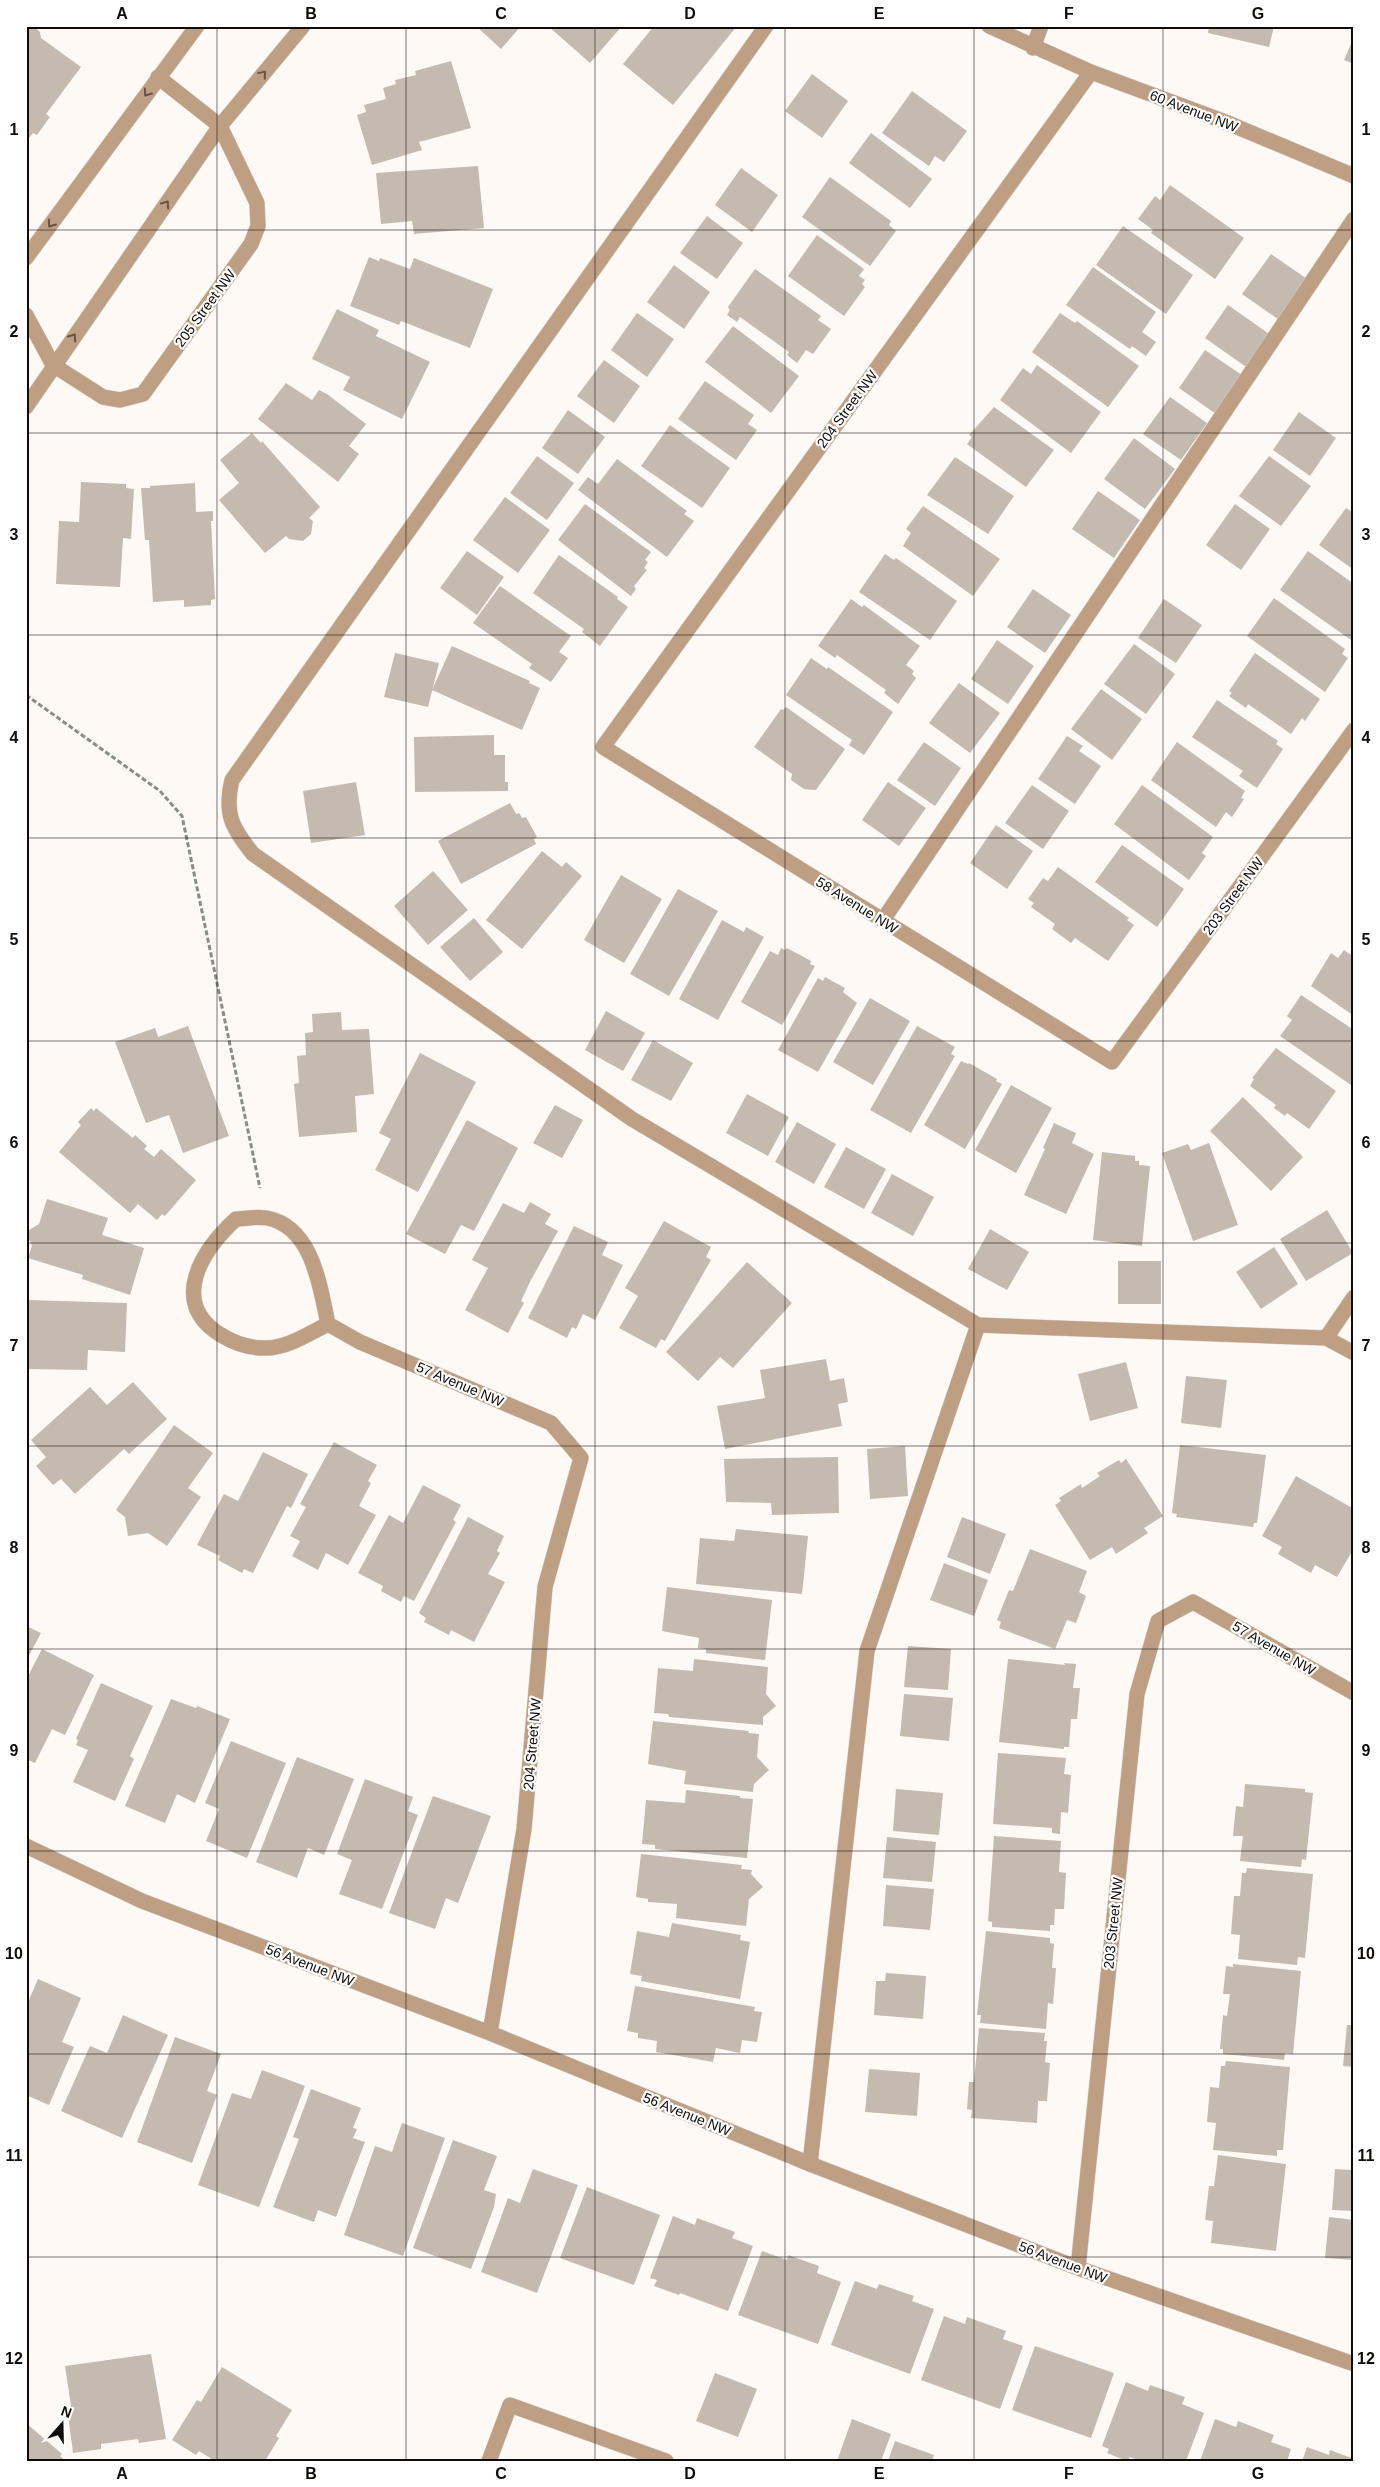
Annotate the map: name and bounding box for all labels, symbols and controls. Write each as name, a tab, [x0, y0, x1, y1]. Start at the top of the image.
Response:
text: A	[116, 5, 128, 22]
text: B	[305, 5, 317, 22]
text: C	[495, 5, 507, 22]
text: D	[684, 5, 696, 22]
text: E	[874, 5, 885, 22]
text: F	[1064, 5, 1074, 22]
text: G	[1252, 5, 1264, 22]
one-way arrow	[258, 71, 267, 80]
one-way arrow	[144, 87, 152, 96]
street label: 60 Avenue NW	[1148, 87, 1241, 135]
text: 1	[10, 121, 19, 138]
text: 1	[1362, 121, 1371, 138]
one-way arrow	[160, 200, 169, 210]
one-way arrow	[48, 218, 56, 227]
street label: 205 Street NW	[172, 266, 239, 350]
text: 2	[10, 323, 19, 340]
text: 2	[1362, 323, 1371, 340]
one-way arrow	[67, 333, 76, 343]
street label: 204 Street NW	[814, 367, 881, 451]
text: 3	[10, 526, 19, 543]
text: 3	[1362, 526, 1371, 543]
text: 4	[10, 729, 19, 746]
text: 4	[1362, 729, 1371, 746]
street label: 203 Street NW	[1200, 854, 1267, 938]
street label: 58 Avenue NW	[813, 874, 901, 937]
text: 5	[10, 931, 19, 948]
text: 5	[1362, 931, 1371, 948]
text: 6	[10, 1134, 19, 1151]
text: 6	[1362, 1134, 1371, 1151]
text: 7	[10, 1337, 19, 1354]
text: 7	[1362, 1337, 1371, 1354]
street label: 57 Avenue NW	[414, 1358, 507, 1410]
text: 8	[10, 1539, 19, 1556]
text: 8	[1362, 1539, 1371, 1556]
street label: 57 Avenue NW	[1230, 1618, 1319, 1679]
street label: 204 Street NW	[520, 1697, 544, 1790]
text: 9	[10, 1742, 19, 1759]
text: 9	[1362, 1742, 1371, 1759]
street label: 203 Street NW	[1100, 1876, 1126, 1969]
street label: 56 Avenue NW	[264, 1941, 357, 1989]
text: 10	[5, 1945, 23, 1962]
text: 10	[1357, 1945, 1375, 1962]
street label: 56 Avenue NW	[641, 2089, 734, 2139]
text: 11	[6, 2147, 23, 2164]
text: 11	[1358, 2147, 1375, 2164]
street label: 56 Avenue NW	[1017, 2238, 1110, 2286]
text: 12	[5, 2350, 23, 2367]
text: 12	[1357, 2350, 1375, 2367]
north arrow	[38, 2400, 88, 2450]
text: N	[59, 2403, 74, 2421]
text: A	[116, 2465, 128, 2482]
text: B	[305, 2465, 317, 2482]
text: C	[495, 2465, 507, 2482]
text: D	[684, 2465, 696, 2482]
text: E	[874, 2465, 885, 2482]
text: F	[1064, 2465, 1074, 2482]
text: G	[1252, 2465, 1264, 2482]

